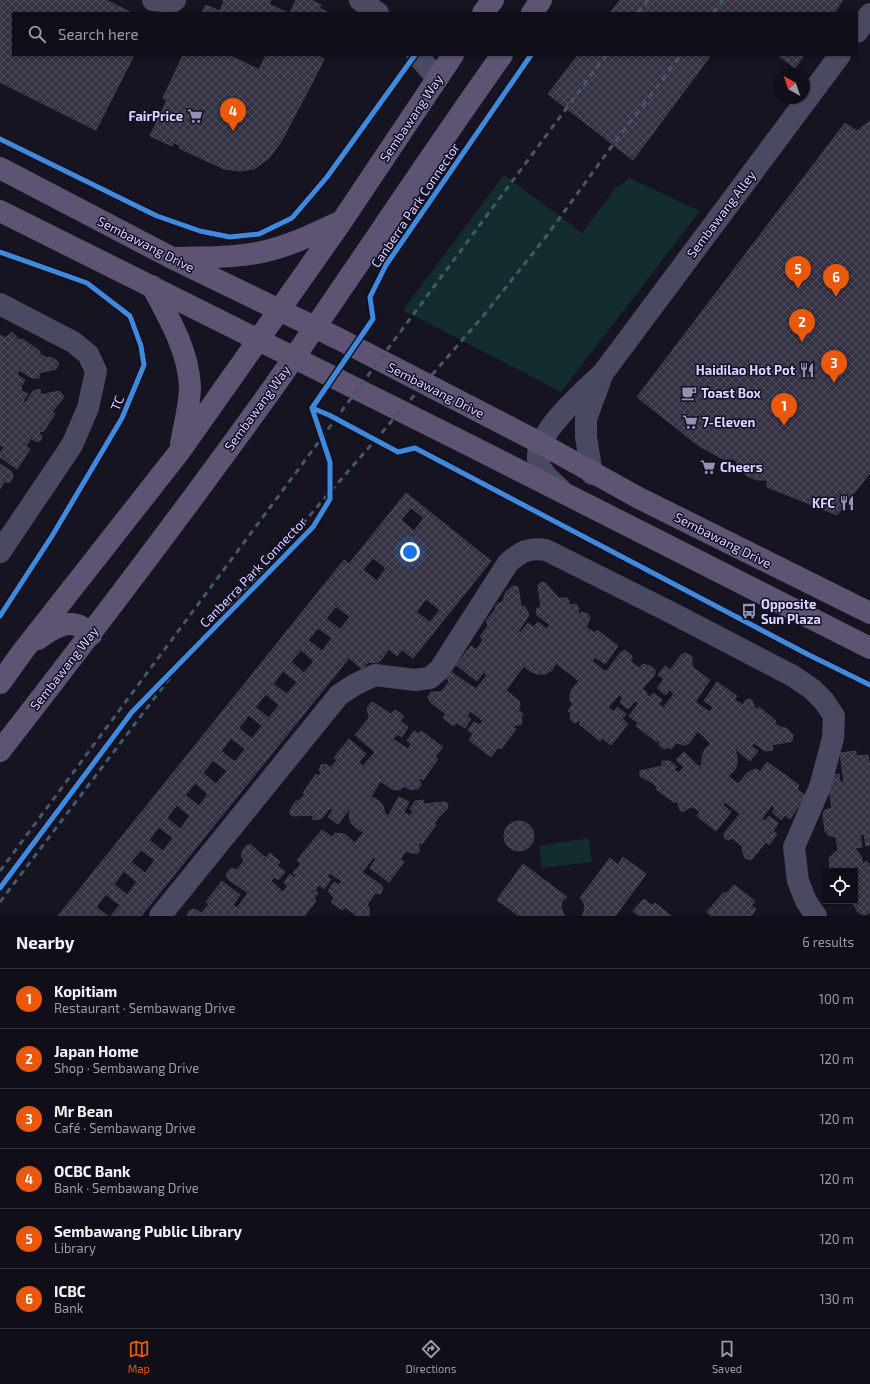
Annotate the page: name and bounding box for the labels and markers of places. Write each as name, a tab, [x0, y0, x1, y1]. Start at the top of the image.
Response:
pin: 4	[220, 98, 246, 131]
supermarket icon: FairPrice	[186, 107, 204, 125]
place label: FairPrice	[128, 108, 183, 124]
pin: 5	[785, 256, 811, 289]
pin: 6	[823, 264, 849, 297]
pin: 2	[789, 309, 815, 342]
pin: 3	[821, 350, 847, 383]
restaurant icon: Haidilao Hot Pot	[798, 361, 816, 379]
place label: Haidilao Hot Pot	[696, 362, 796, 378]
cafe icon: Toast Box	[680, 384, 698, 402]
place label: Toast Box	[701, 385, 761, 401]
pin: 1	[771, 393, 797, 426]
supermarket icon: 7-Eleven	[681, 413, 699, 431]
place label: 7-Eleven	[702, 414, 756, 430]
supermarket icon: Cheers	[699, 458, 717, 476]
place label: Cheers	[720, 459, 763, 475]
restaurant icon: KFC	[838, 494, 856, 512]
place label: KFC	[812, 495, 835, 511]
place label: Opposite Sun Plaza	[761, 596, 821, 627]
bus stop icon: Opposite Sun Plaza	[740, 602, 758, 620]

